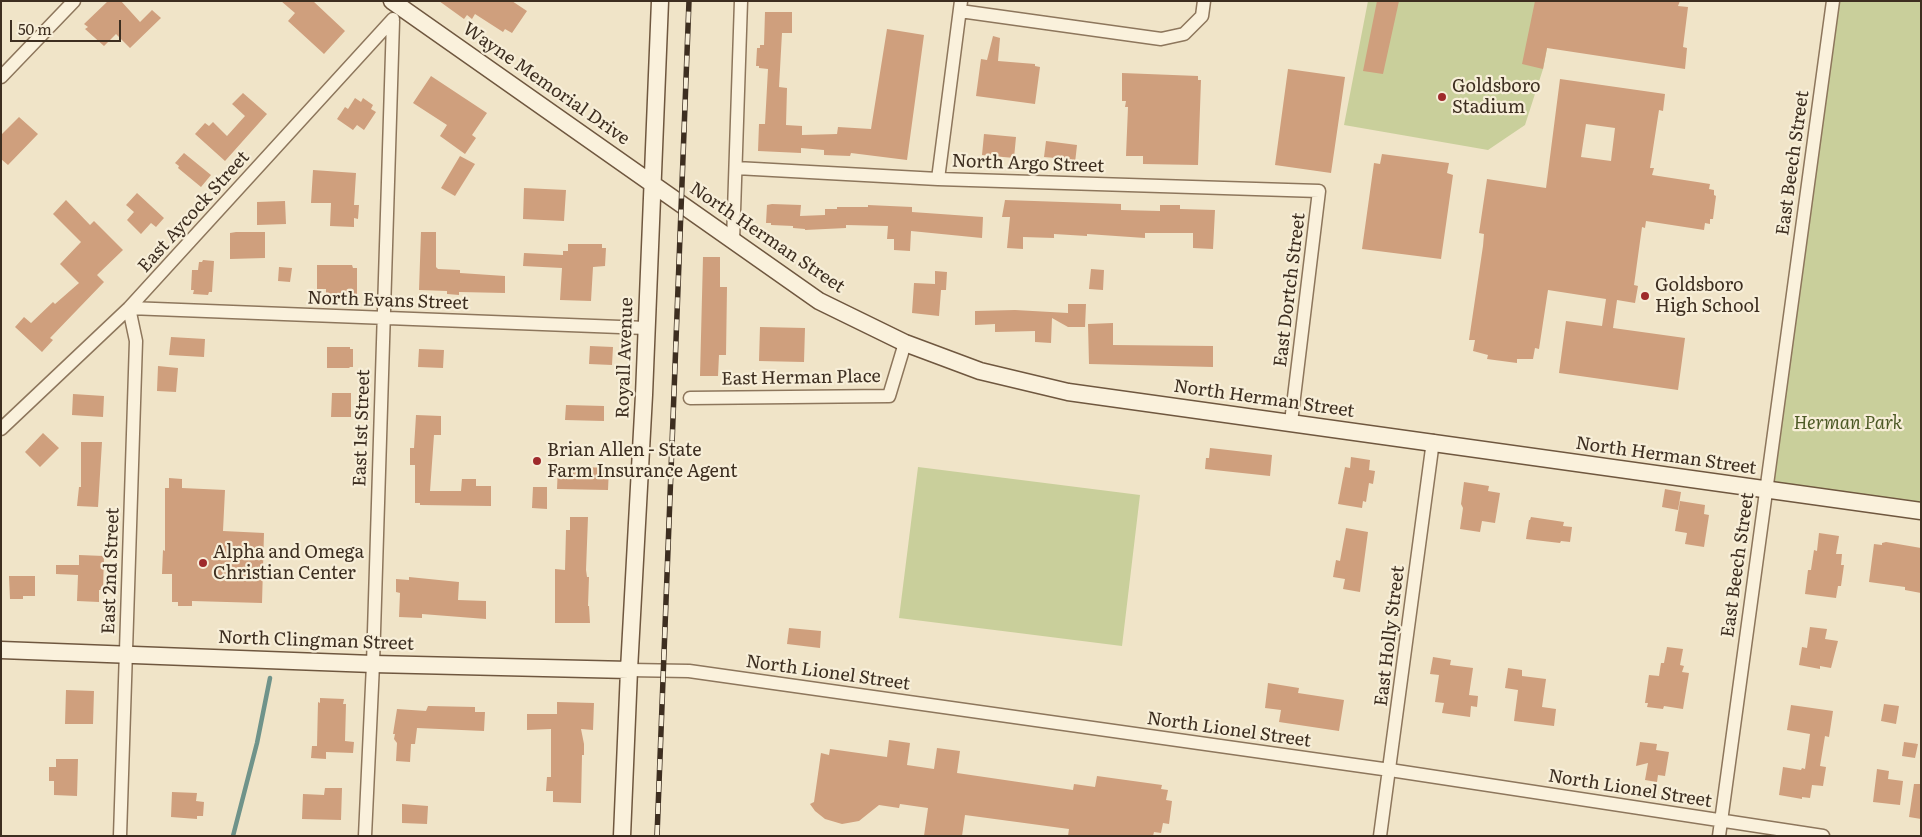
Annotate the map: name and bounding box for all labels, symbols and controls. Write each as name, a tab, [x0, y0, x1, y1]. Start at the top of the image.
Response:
scale bar	[12, 10, 124, 42]
text: 50 m	[18, 17, 52, 40]
street label: Wayne Memorial Drive	[458, 18, 634, 150]
place label: Goldsboro Stadium	[1452, 76, 1541, 118]
street label: East Beech Street	[1772, 89, 1814, 237]
marker: Goldsboro Stadium	[1436, 91, 1448, 103]
street label: East Aycock Street	[134, 147, 254, 277]
street label: North Argo Street	[951, 151, 1105, 177]
street label: North Herman Street	[685, 178, 849, 298]
street label: East Dortch Street	[1270, 212, 1310, 368]
place label: Goldsboro High School	[1655, 275, 1760, 318]
street label: North Evans Street	[307, 287, 469, 315]
marker: Goldsboro High School	[1639, 290, 1651, 302]
street label: Royall Avenue	[612, 297, 638, 419]
street label: East Herman Place	[721, 366, 881, 390]
street label: East 1st Street	[349, 369, 375, 487]
street label: North Herman Street	[1172, 376, 1356, 422]
park label: Herman Park	[1794, 413, 1902, 435]
street label: North Herman Street	[1574, 433, 1758, 479]
place label: Brian Allen - State Farm Insurance Agent	[547, 440, 737, 482]
marker: Brian Allen - State Farm Insurance Agent	[531, 455, 543, 467]
street label: East Beech Street	[1717, 491, 1759, 639]
street label: East 2nd Street	[98, 507, 124, 635]
place label: Alpha and Omega Christian Center	[213, 542, 364, 584]
marker: Alpha and Omega Christian Center	[197, 557, 209, 569]
street label: East Holly Street	[1371, 564, 1409, 708]
street label: North Clingman Street	[218, 627, 414, 655]
street label: North Lionel Street	[744, 651, 912, 695]
street label: North Lionel Street	[1145, 708, 1313, 752]
street label: North Lionel Street	[1547, 765, 1713, 813]

